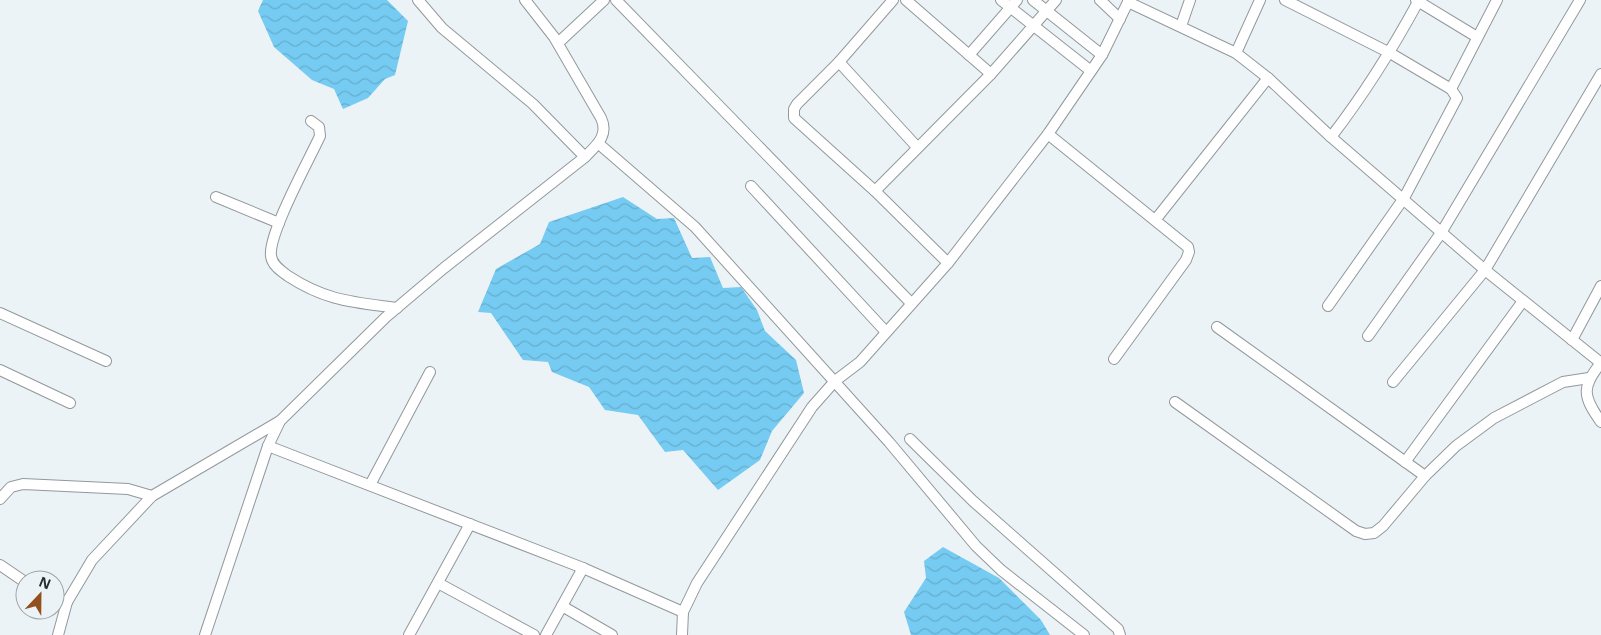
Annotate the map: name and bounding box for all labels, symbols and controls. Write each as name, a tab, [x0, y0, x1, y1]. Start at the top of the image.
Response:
north arrow	[15, 570, 65, 620]
text: N	[36, 572, 54, 593]

